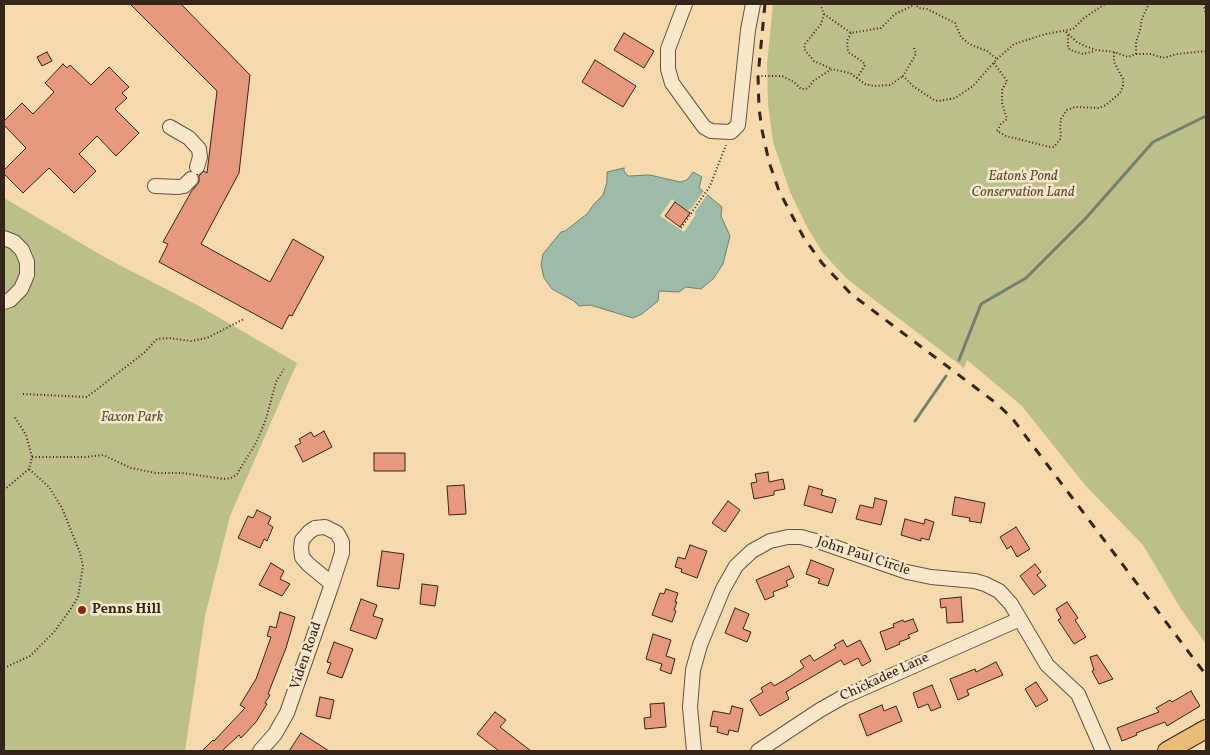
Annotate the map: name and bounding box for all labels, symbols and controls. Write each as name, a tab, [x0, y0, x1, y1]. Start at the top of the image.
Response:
park label: Eaton's Pond Conservation Land	[971, 169, 1075, 202]
park label: Faxon Park	[101, 410, 163, 426]
street label: John Paul Circle	[814, 534, 912, 580]
place label: Penns Hill	[92, 602, 161, 618]
marker: Penns Hill	[76, 604, 88, 616]
street label: Viden Road	[288, 620, 326, 692]
street label: Chickadee Lane	[838, 650, 932, 706]

